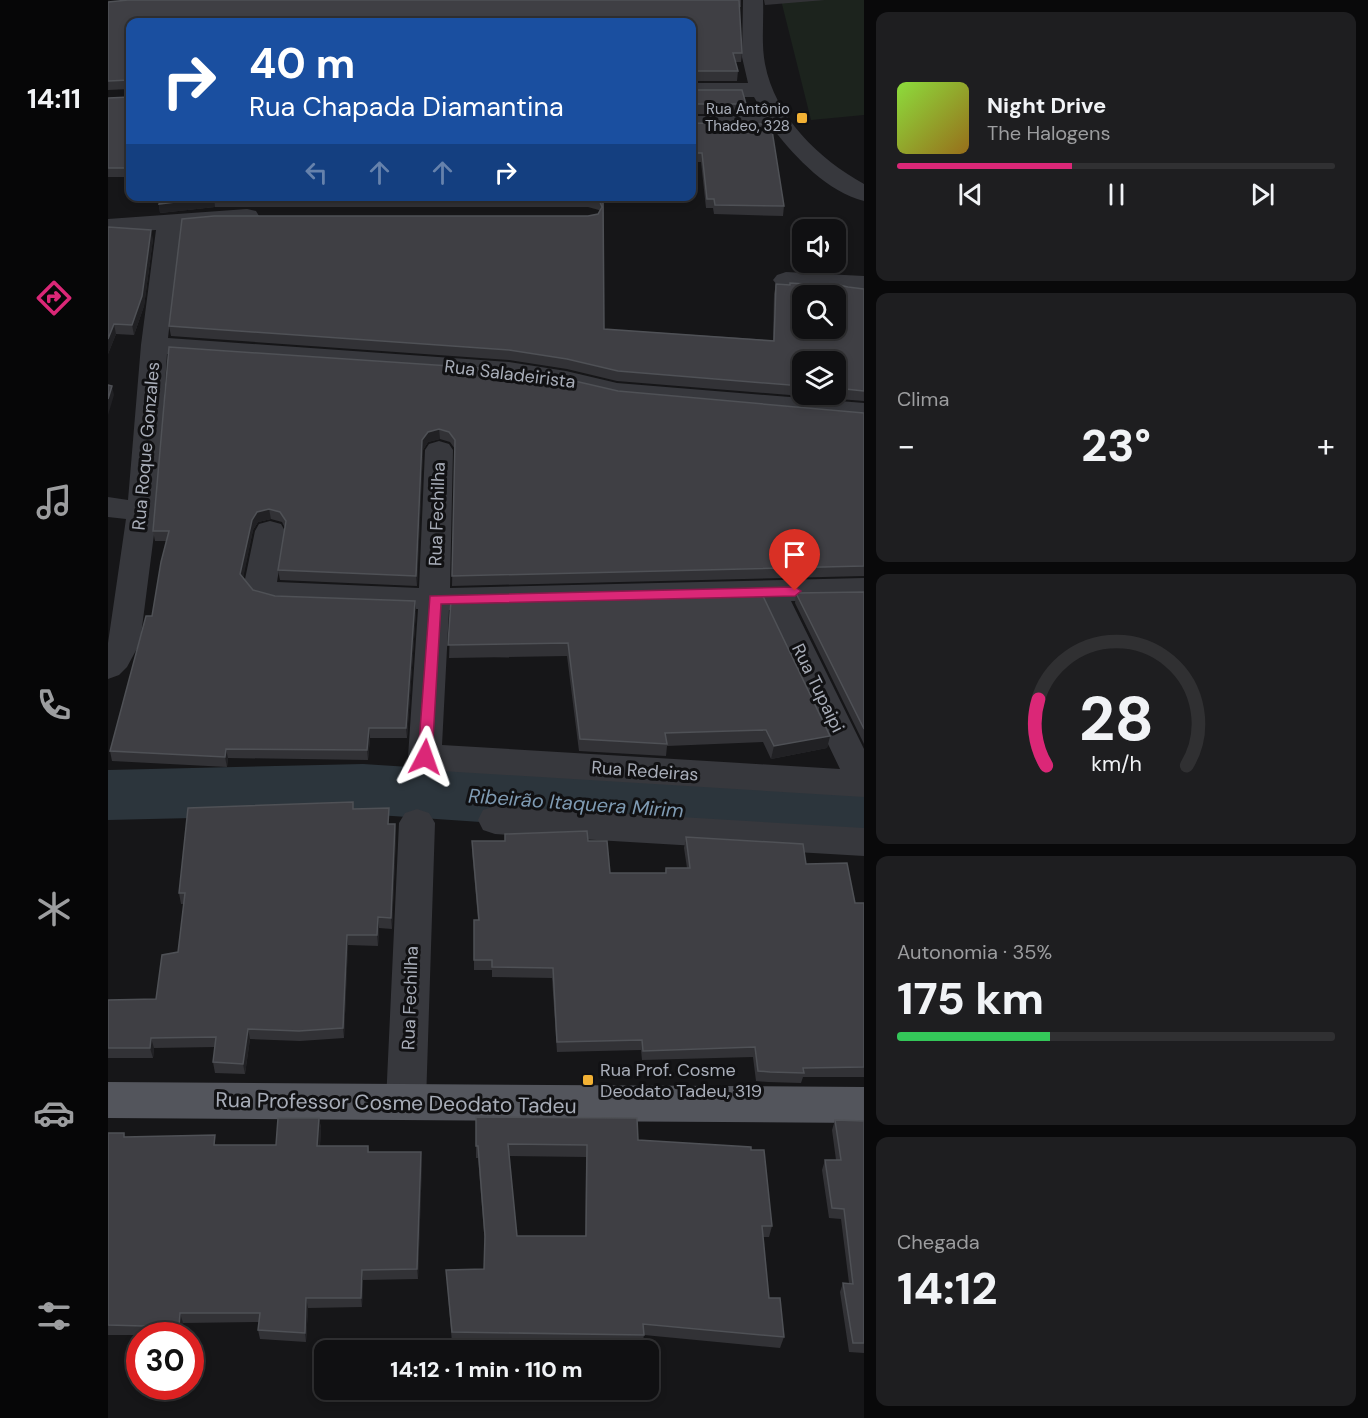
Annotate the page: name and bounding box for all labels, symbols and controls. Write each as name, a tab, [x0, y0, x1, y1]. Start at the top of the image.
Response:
text: 40 m	[249, 36, 355, 91]
icon: right	[150, 42, 228, 120]
text: 14:11	[27, 81, 81, 116]
text: Rua Chapada Diamantina	[249, 89, 564, 124]
text: Night Drive	[987, 91, 1106, 120]
place label: Rua Antônio Thadeo, 328	[705, 99, 790, 136]
marker: Rua Antônio Thadeo, 328	[795, 111, 809, 125]
text: The Halogens	[987, 120, 1110, 146]
icon: left	[300, 156, 333, 189]
icon: ahead	[363, 156, 396, 189]
icon: ahead	[426, 156, 459, 189]
icon: right	[489, 156, 522, 189]
icon: previous	[954, 178, 987, 211]
icon: pause	[1100, 178, 1133, 211]
icon: next	[1246, 178, 1279, 211]
map controls	[792, 219, 846, 405]
button: sound	[792, 219, 846, 273]
icon: directions	[33, 277, 75, 319]
button: search	[792, 285, 846, 339]
button: layers	[792, 351, 846, 405]
street label: Rua Saladeirista	[443, 354, 577, 394]
street label: Rua Roque Gonzales	[127, 361, 165, 531]
text: Clima	[897, 386, 949, 412]
text: 23°	[1081, 416, 1151, 475]
text: −	[897, 424, 915, 467]
text: +	[1317, 424, 1335, 467]
street label: Rua Fechilha	[423, 462, 451, 566]
icon: music	[33, 481, 75, 523]
pin	[769, 529, 820, 591]
icon: arrive	[778, 538, 811, 571]
street label: Rua Tupaipi	[786, 640, 850, 736]
text: 28	[1078, 678, 1154, 759]
icon: phone	[33, 684, 75, 726]
position arrow	[393, 725, 457, 789]
text: km/h	[1091, 750, 1141, 778]
street label: Rua Redeiras	[591, 755, 699, 787]
water label: Ribeirão Itaquera Mirim	[467, 783, 685, 823]
icon: climate	[33, 888, 75, 930]
text: Autonomia · 35%	[897, 939, 1052, 965]
street label: Rua Fechilha	[396, 946, 424, 1050]
text: 175 km	[897, 969, 1044, 1028]
place label: Rua Prof. Cosme Deodato Tadeu, 319	[600, 1058, 762, 1103]
marker: Rua Prof. Cosme Deodato Tadeu, 319	[581, 1073, 595, 1087]
street label: Rua Professor Cosme Deodato Tadeu	[215, 1086, 577, 1120]
icon: car	[33, 1092, 75, 1134]
text: Chegada	[897, 1229, 980, 1255]
text: 14:12	[897, 1259, 997, 1318]
icon: filters	[33, 1295, 75, 1337]
speed limit sign: 30	[126, 1322, 204, 1400]
text: 14:12 · 1 min · 110 m	[390, 1355, 583, 1384]

